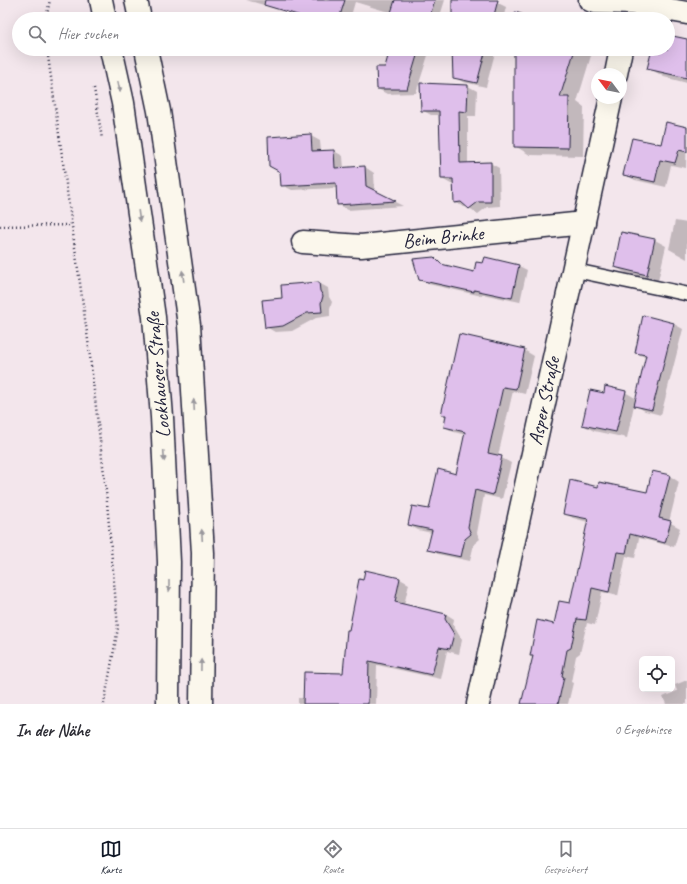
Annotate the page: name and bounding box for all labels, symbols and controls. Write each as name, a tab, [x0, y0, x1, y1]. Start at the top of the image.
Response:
search box	[12, 12, 675, 56]
icon: search	[26, 23, 48, 45]
text: Hier suchen	[58, 25, 118, 44]
north arrow	[591, 68, 627, 104]
one-way arrow	[117, 81, 123, 93]
one-way arrow	[136, 210, 142, 222]
street label: Beim Brinke	[401, 220, 486, 254]
one-way arrow	[180, 270, 186, 282]
street label: Lockhauser Straße	[140, 310, 176, 439]
street label: Asper Straße	[523, 353, 566, 447]
one-way arrow	[191, 399, 198, 411]
one-way arrow	[161, 450, 167, 463]
one-way arrow	[198, 529, 205, 541]
one-way arrow	[166, 580, 172, 593]
map controls	[639, 656, 675, 692]
button: locate	[639, 656, 675, 692]
one-way arrow	[198, 658, 204, 671]
text: In der Nähe	[16, 720, 89, 741]
text: 0 Ergebnisse	[615, 722, 671, 738]
tab: Karte	[100, 838, 122, 876]
tab: Route	[322, 838, 344, 876]
tab: Gespeichert	[544, 838, 587, 876]

